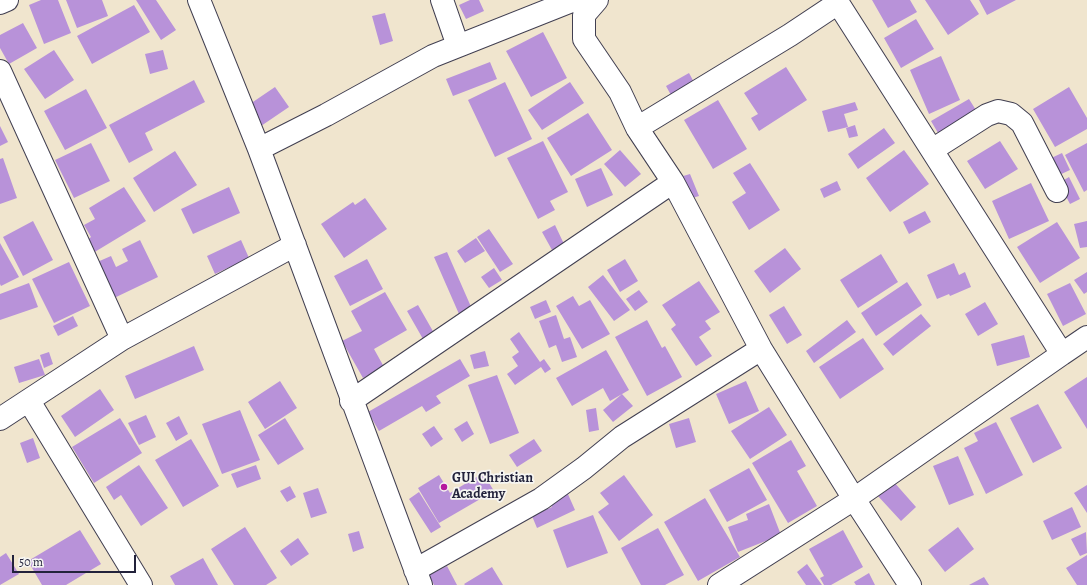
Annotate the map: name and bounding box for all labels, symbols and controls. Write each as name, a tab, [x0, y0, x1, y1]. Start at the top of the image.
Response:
place label: GUI Christian Academy	[452, 471, 533, 504]
marker: GUI Christian Academy	[439, 482, 449, 492]
scale bar	[14, 547, 138, 573]
text: 50 m	[19, 554, 43, 570]

